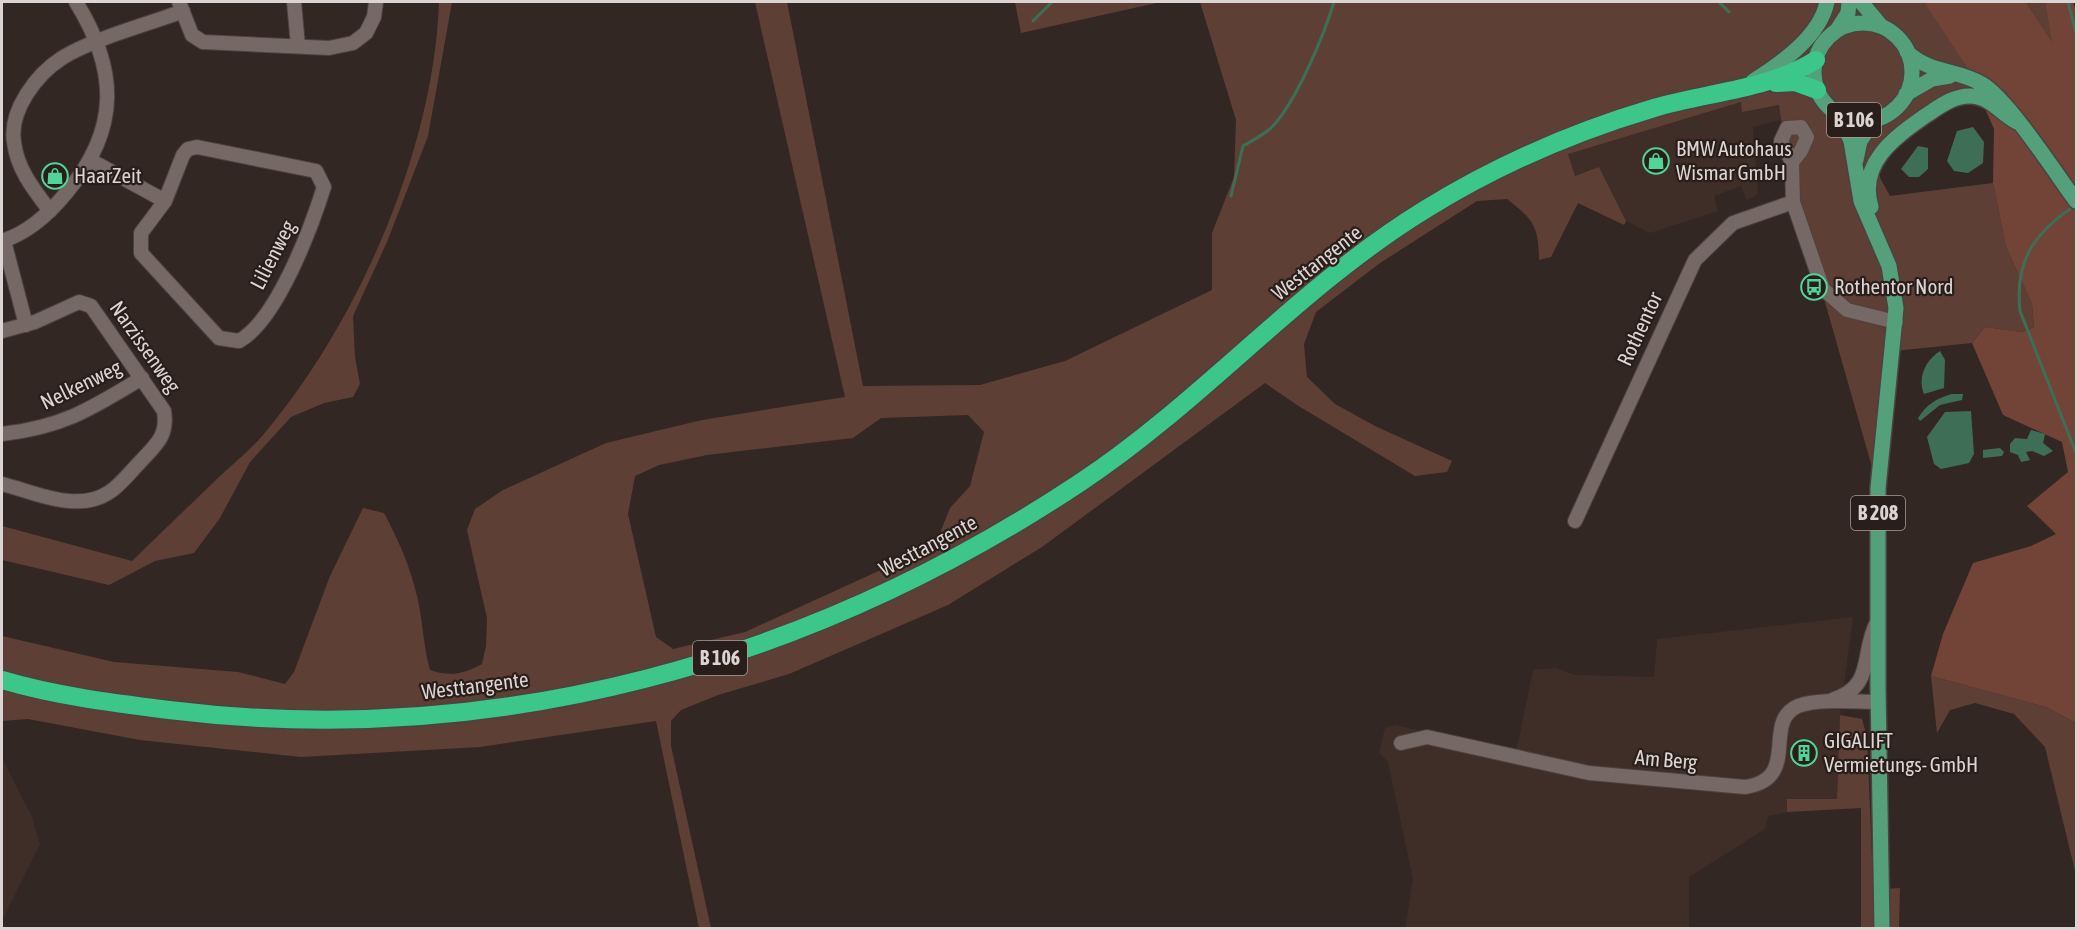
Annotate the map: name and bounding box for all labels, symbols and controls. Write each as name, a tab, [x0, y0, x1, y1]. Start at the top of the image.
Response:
road number: B 106	[1827, 103, 1881, 137]
place label: BMW Autohaus Wismar GmbH	[1676, 136, 1792, 184]
shop icon: BMW Autohaus Wismar GmbH	[1641, 146, 1671, 176]
shop icon: HaarZeit	[40, 161, 70, 191]
place label: HaarZeit	[74, 163, 142, 187]
street label: Lilienweg	[245, 216, 300, 293]
street label: Westtangente	[1267, 220, 1366, 305]
bus stop icon: Rothentor Nord	[1799, 272, 1829, 302]
place label: Rothentor Nord	[1834, 274, 1954, 298]
street label: Rothentor	[1612, 287, 1667, 369]
street label: Narzissenweg	[106, 296, 186, 397]
street label: Nelkenweg	[36, 354, 125, 414]
road number: B 208	[1851, 496, 1905, 530]
street label: Westtangente	[875, 509, 981, 581]
road number: B 106	[693, 641, 747, 675]
street label: Westtangente	[420, 667, 530, 703]
place label: GIGALIFT Vermietungs- GmbH	[1824, 728, 1978, 776]
building icon: GIGALIFT Vermietungs- GmbH	[1789, 738, 1819, 768]
street label: Am Berg	[1634, 744, 1698, 774]

